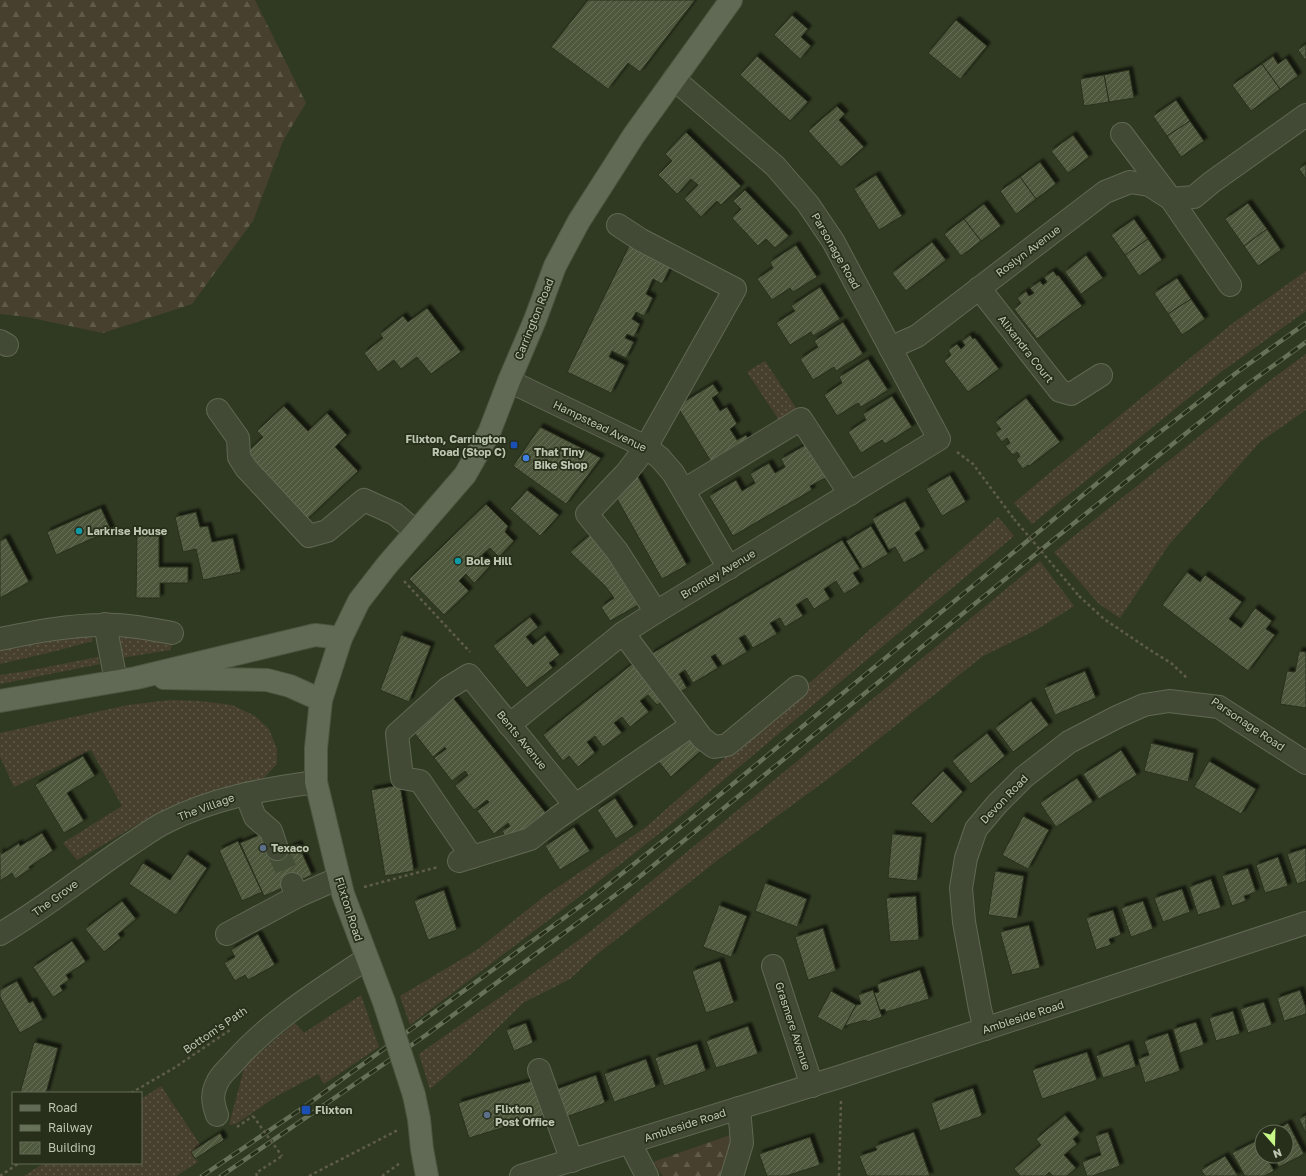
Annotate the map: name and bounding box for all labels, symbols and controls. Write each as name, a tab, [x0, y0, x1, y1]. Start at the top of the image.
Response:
street label: Parsonage Road	[809, 210, 864, 291]
street label: Roslyn Avenue	[993, 222, 1063, 279]
street label: Carrington Road	[511, 276, 556, 361]
street label: Alixandra Court	[996, 312, 1057, 385]
street label: Hampstead Avenue	[551, 397, 649, 454]
place label: Flixton, Carrington Road (Stop C)	[405, 432, 506, 458]
marker: Flixton, Carrington Road (Stop C)	[509, 440, 519, 450]
place label: That Tiny Bike Shop	[534, 445, 588, 471]
marker: That Tiny Bike Shop	[521, 453, 531, 463]
place label: Larkrise House	[87, 524, 168, 537]
marker: Larkrise House	[74, 526, 84, 536]
street label: Bromley Avenue	[678, 546, 758, 601]
place label: Bole Hill	[466, 554, 512, 567]
marker: Bole Hill	[453, 556, 463, 566]
street label: Parsonage Road	[1209, 694, 1288, 753]
street label: Bents Avenue	[495, 708, 550, 772]
street label: Devon Road	[977, 772, 1030, 826]
street label: The Village	[176, 790, 236, 823]
place label: Texaco	[271, 841, 310, 854]
marker: Texaco	[258, 843, 268, 853]
street label: Flixton Road	[333, 875, 366, 943]
street label: The Grove	[29, 877, 80, 919]
street label: Grasmere Avenue	[773, 980, 814, 1072]
street label: Ambleside Road	[980, 997, 1065, 1036]
street label: Bottom's Path	[180, 1003, 249, 1056]
legend	[12, 1092, 142, 1164]
text: Road	[48, 1100, 77, 1115]
place label: Flixton Post Office	[495, 1102, 555, 1128]
place label: Flixton	[315, 1103, 353, 1116]
marker: Flixton	[300, 1104, 312, 1116]
street label: Ambleside Road	[642, 1105, 727, 1144]
marker: Flixton Post Office	[482, 1110, 492, 1120]
text: Railway	[48, 1120, 93, 1135]
north arrow	[1254, 1124, 1294, 1164]
text: Building	[48, 1140, 96, 1155]
text: N	[1271, 1146, 1284, 1161]

